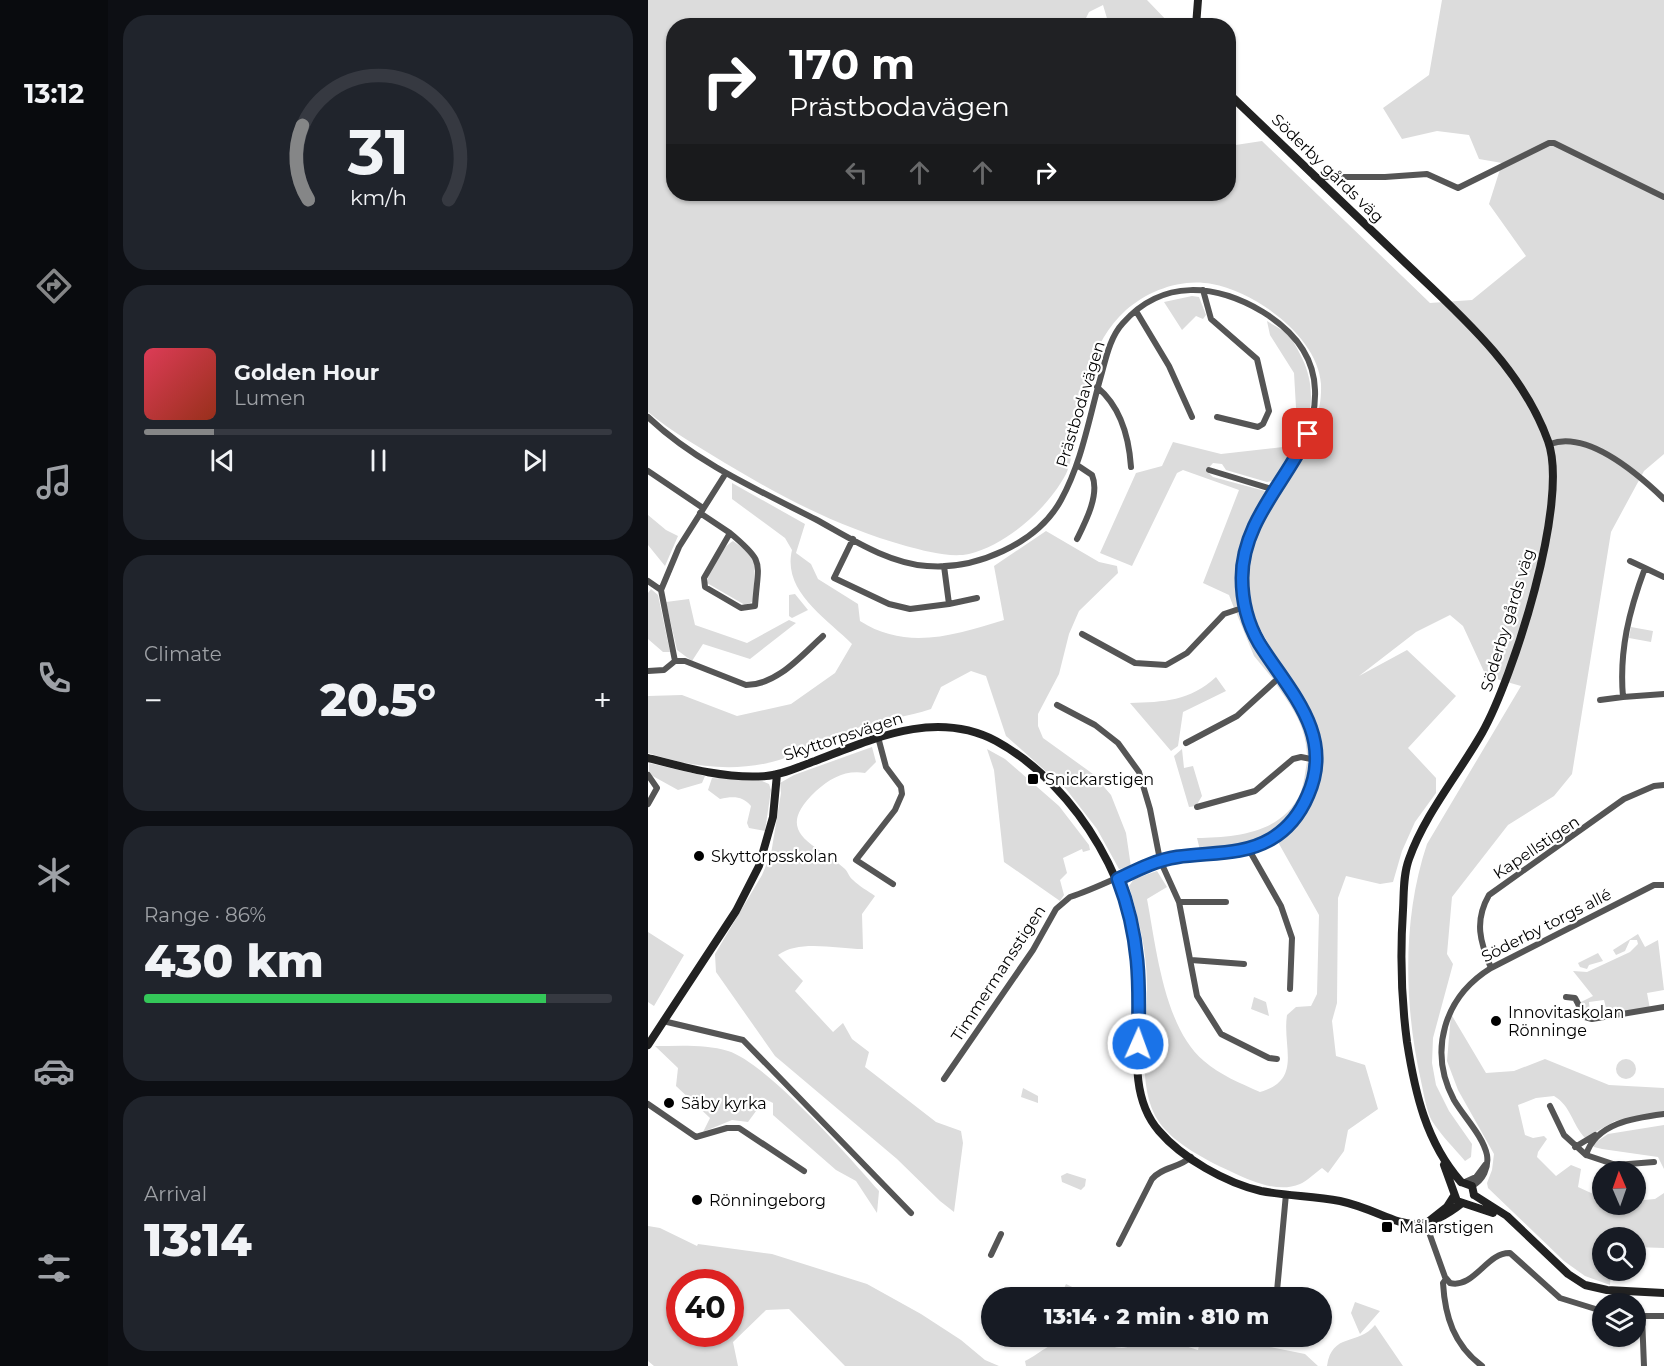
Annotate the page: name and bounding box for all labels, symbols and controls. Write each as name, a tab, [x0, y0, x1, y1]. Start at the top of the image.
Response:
text: 170 m	[789, 38, 915, 90]
icon: right	[690, 42, 768, 120]
text: 13:12	[24, 77, 84, 110]
text: Prästbodavägen	[789, 90, 1010, 123]
street label: Söderby gårds väg	[1268, 110, 1388, 227]
text: 31	[346, 114, 409, 190]
icon: left	[840, 156, 873, 189]
icon: ahead	[903, 156, 936, 189]
icon: ahead	[966, 156, 999, 189]
icon: right	[1029, 156, 1062, 189]
text: km/h	[349, 184, 407, 210]
icon: directions	[33, 265, 75, 307]
street label: Prästbodavägen	[1052, 339, 1109, 470]
text: Golden Hour	[234, 359, 379, 386]
text: Lumen	[234, 386, 306, 410]
pin	[1282, 408, 1333, 459]
icon: arrive	[1291, 417, 1324, 450]
icon: previous	[206, 444, 239, 477]
icon: pause	[362, 444, 395, 477]
icon: next	[518, 444, 551, 477]
icon: music	[33, 461, 75, 503]
street label: Söderby gårds väg	[1477, 546, 1538, 694]
text: Climate	[144, 642, 222, 666]
icon: phone	[33, 657, 75, 699]
text: 20.5°	[320, 672, 436, 727]
text: −	[144, 680, 163, 720]
text: +	[593, 680, 612, 720]
street label: Skyttorpsvägen	[781, 708, 905, 765]
place label: Snickarstigen	[1045, 770, 1154, 789]
marker: Snickarstigen	[1026, 772, 1040, 786]
street label: Kapellstigen	[1490, 812, 1583, 883]
place label: Skyttorpsskolan	[711, 847, 838, 866]
marker: Skyttorpsskolan	[692, 849, 706, 863]
icon: climate	[33, 854, 75, 896]
street label: Söderby torgs allé	[1478, 884, 1614, 966]
street label: Timmermansstigen	[947, 902, 1050, 1045]
text: Range · 86%	[144, 903, 266, 927]
text: 430 km	[144, 933, 324, 988]
place label: Innovitaskolan Rönninge	[1508, 1003, 1624, 1040]
position arrow	[1106, 1012, 1170, 1076]
marker: Innovitaskolan Rönninge	[1489, 1014, 1503, 1028]
icon: car	[33, 1050, 75, 1092]
place label: Säby kyrka	[681, 1094, 767, 1113]
marker: Säby kyrka	[662, 1096, 676, 1110]
north arrow	[1592, 1161, 1646, 1215]
map controls	[1592, 1161, 1646, 1347]
text: Arrival	[144, 1182, 207, 1206]
place label: Rönningeborg	[709, 1191, 826, 1210]
marker: Rönningeborg	[690, 1193, 704, 1207]
text: 13:14	[144, 1212, 252, 1267]
place label: Målarstigen	[1399, 1218, 1494, 1237]
marker: Målarstigen	[1380, 1220, 1394, 1234]
button: search	[1592, 1227, 1646, 1281]
icon: filters	[33, 1247, 75, 1289]
speed limit sign: 40	[666, 1269, 744, 1347]
button: layers	[1592, 1293, 1646, 1347]
text: 13:14 · 2 min · 810 m	[1044, 1303, 1269, 1330]

